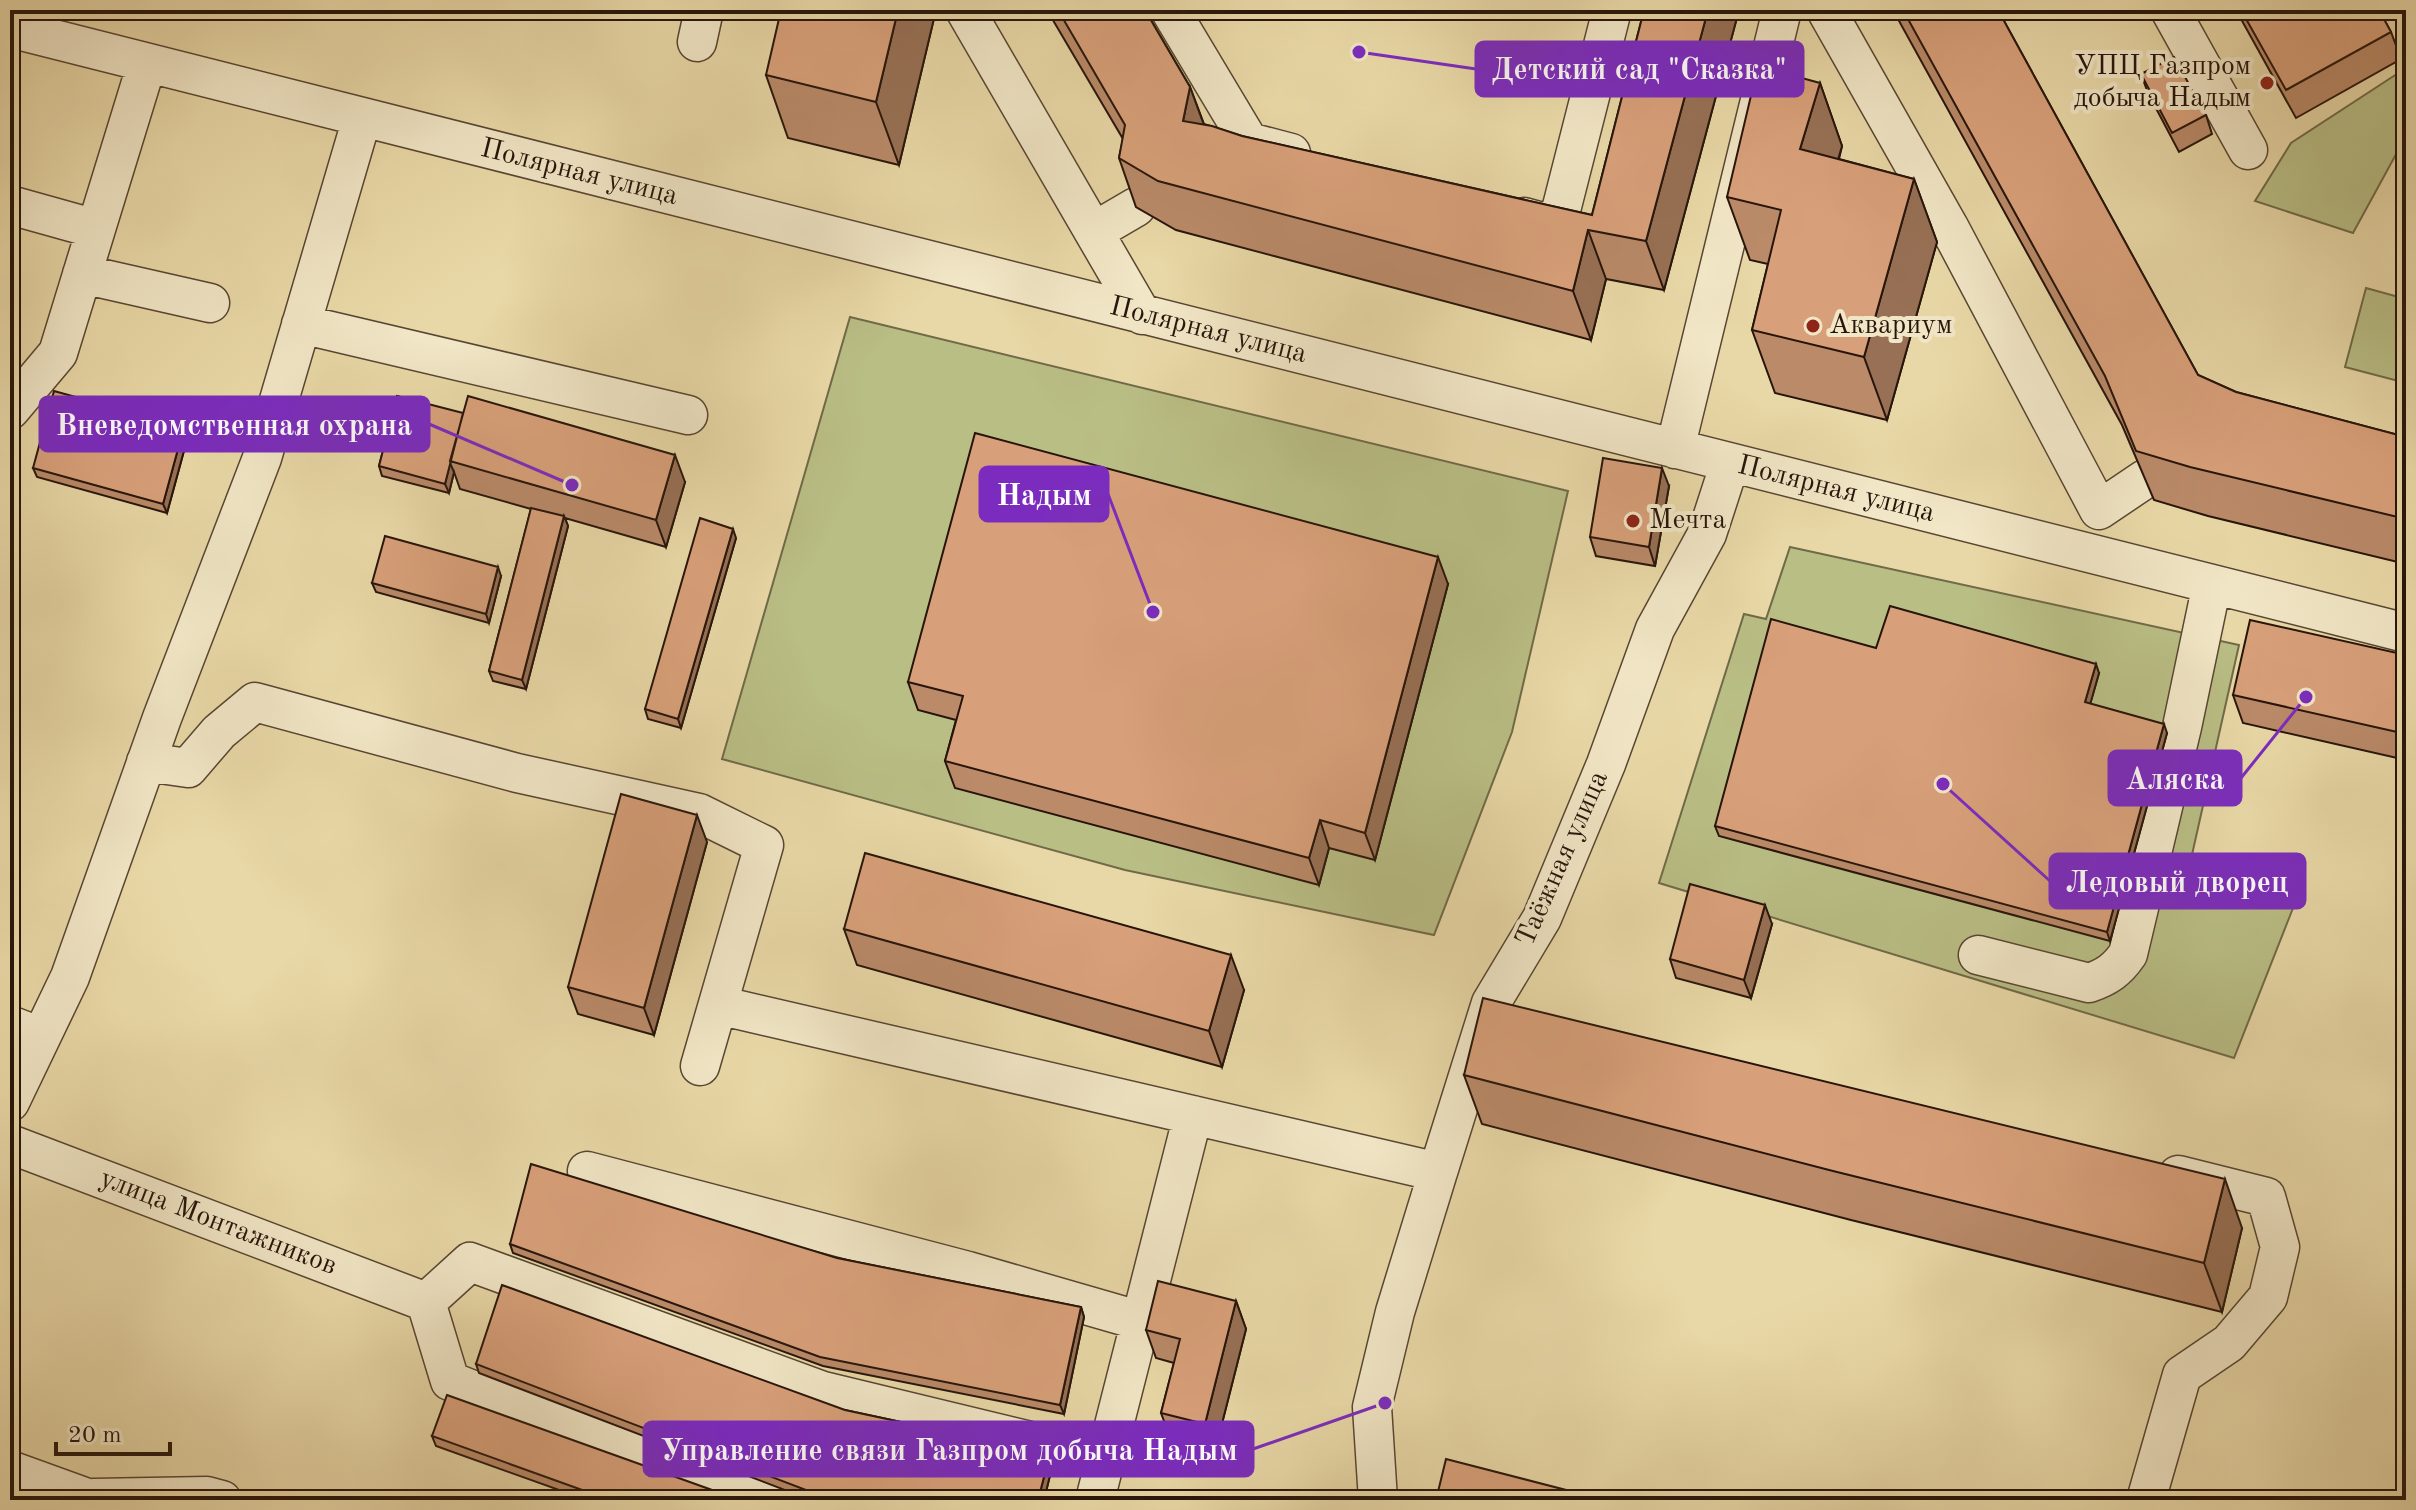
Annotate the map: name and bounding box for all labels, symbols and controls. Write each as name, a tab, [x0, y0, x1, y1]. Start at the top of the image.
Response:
callout: Детский сад "Сказка"	[1476, 42, 1803, 96]
place label: УПЦ Газпром добыча Надым	[2074, 53, 2251, 113]
text: Детский сад "Сказка"	[1491, 56, 1787, 86]
marker: УПЦ Газпром добыча Надым	[2258, 74, 2276, 92]
street label: Полярная улица	[477, 135, 681, 211]
street label: Полярная улица	[1106, 293, 1310, 369]
place label: Аквариум	[1829, 312, 1952, 340]
marker: Аквариум	[1804, 317, 1822, 335]
callout: Вневедомственная охрана	[40, 397, 429, 451]
text: Вневедомственная охрана	[56, 412, 412, 442]
street label: Полярная улица	[1734, 452, 1938, 528]
callout: Надым	[980, 467, 1108, 521]
text: Надым	[996, 482, 1092, 512]
place label: Мечта	[1649, 507, 1727, 535]
marker: Мечта	[1624, 512, 1642, 530]
callout: Аляска	[2109, 751, 2241, 805]
text: Аляска	[2125, 766, 2225, 796]
street label: Таёжная улица	[1512, 767, 1614, 951]
callout: Ледовый дворец	[2050, 854, 2305, 908]
text: Ледовый дворец	[2066, 869, 2288, 899]
street label: улица Монтажников	[96, 1165, 340, 1281]
scale bar	[56, 1406, 170, 1456]
callout: Управление связи Газпром добыча Надым	[644, 1422, 1253, 1476]
text: 20 m	[68, 1424, 122, 1448]
text: Управление связи Газпром добыча Надым	[660, 1437, 1238, 1467]

